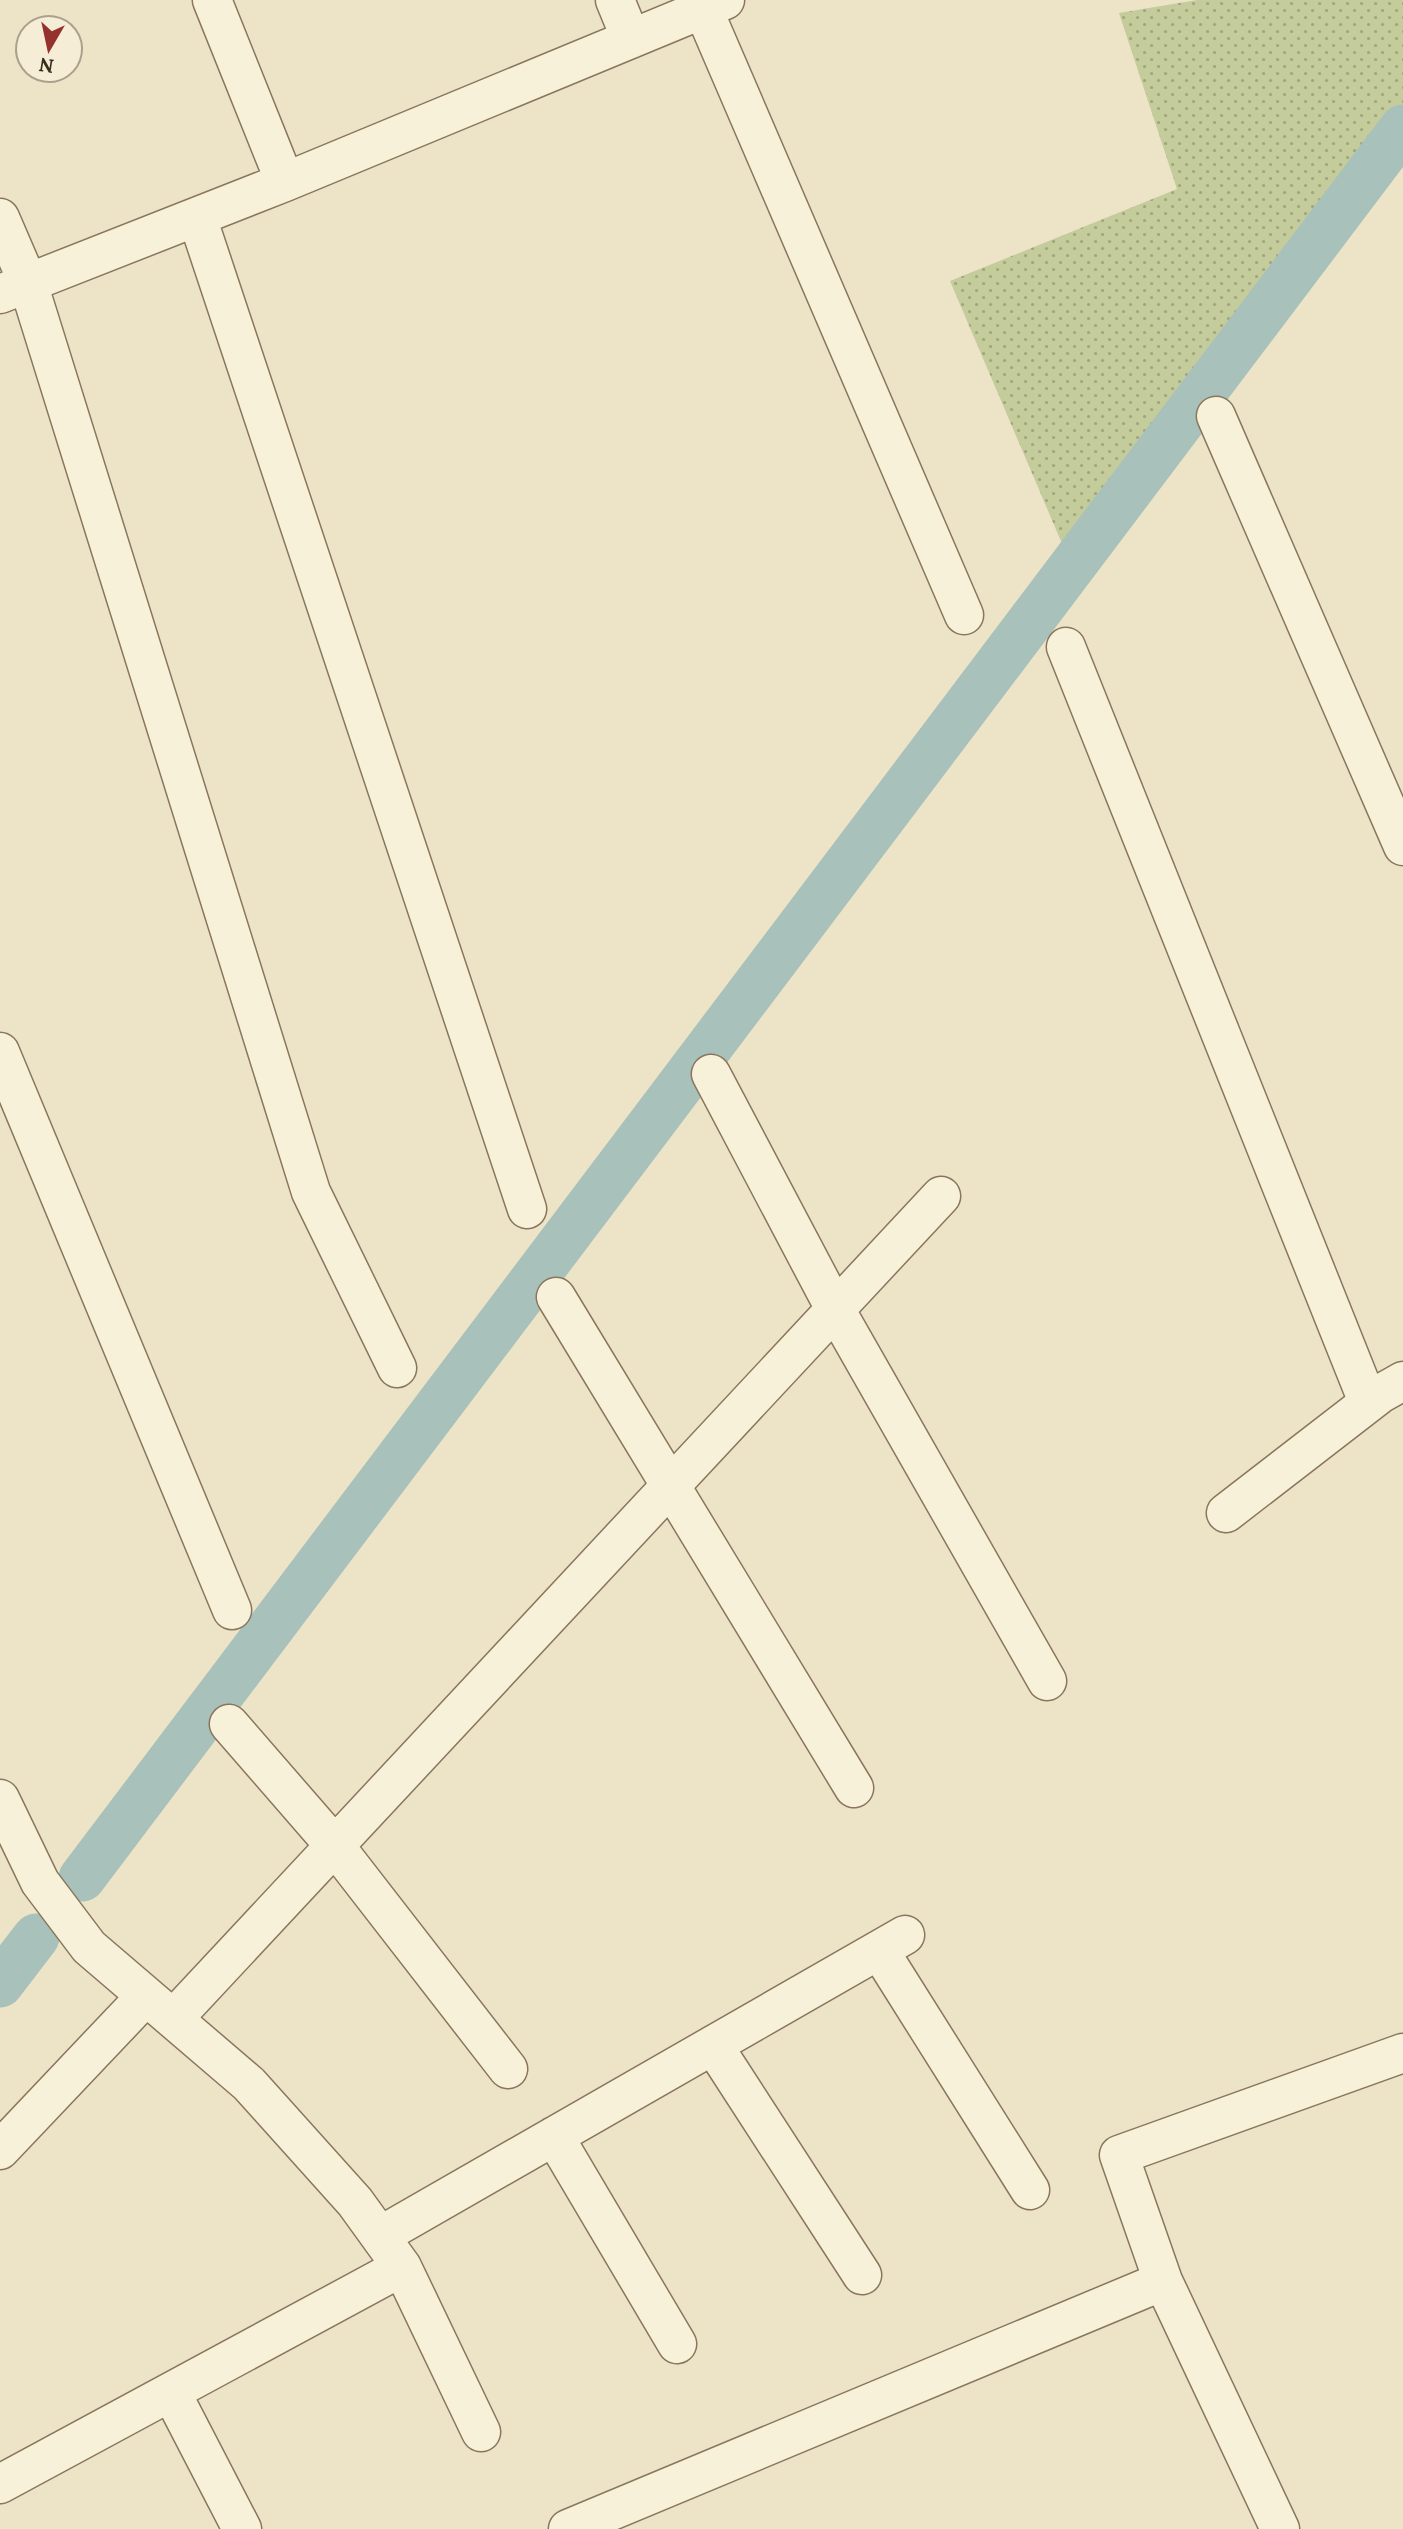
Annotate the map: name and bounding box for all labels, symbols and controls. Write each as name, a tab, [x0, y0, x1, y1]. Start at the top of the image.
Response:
north arrow	[14, 14, 84, 84]
text: N	[37, 53, 55, 79]

